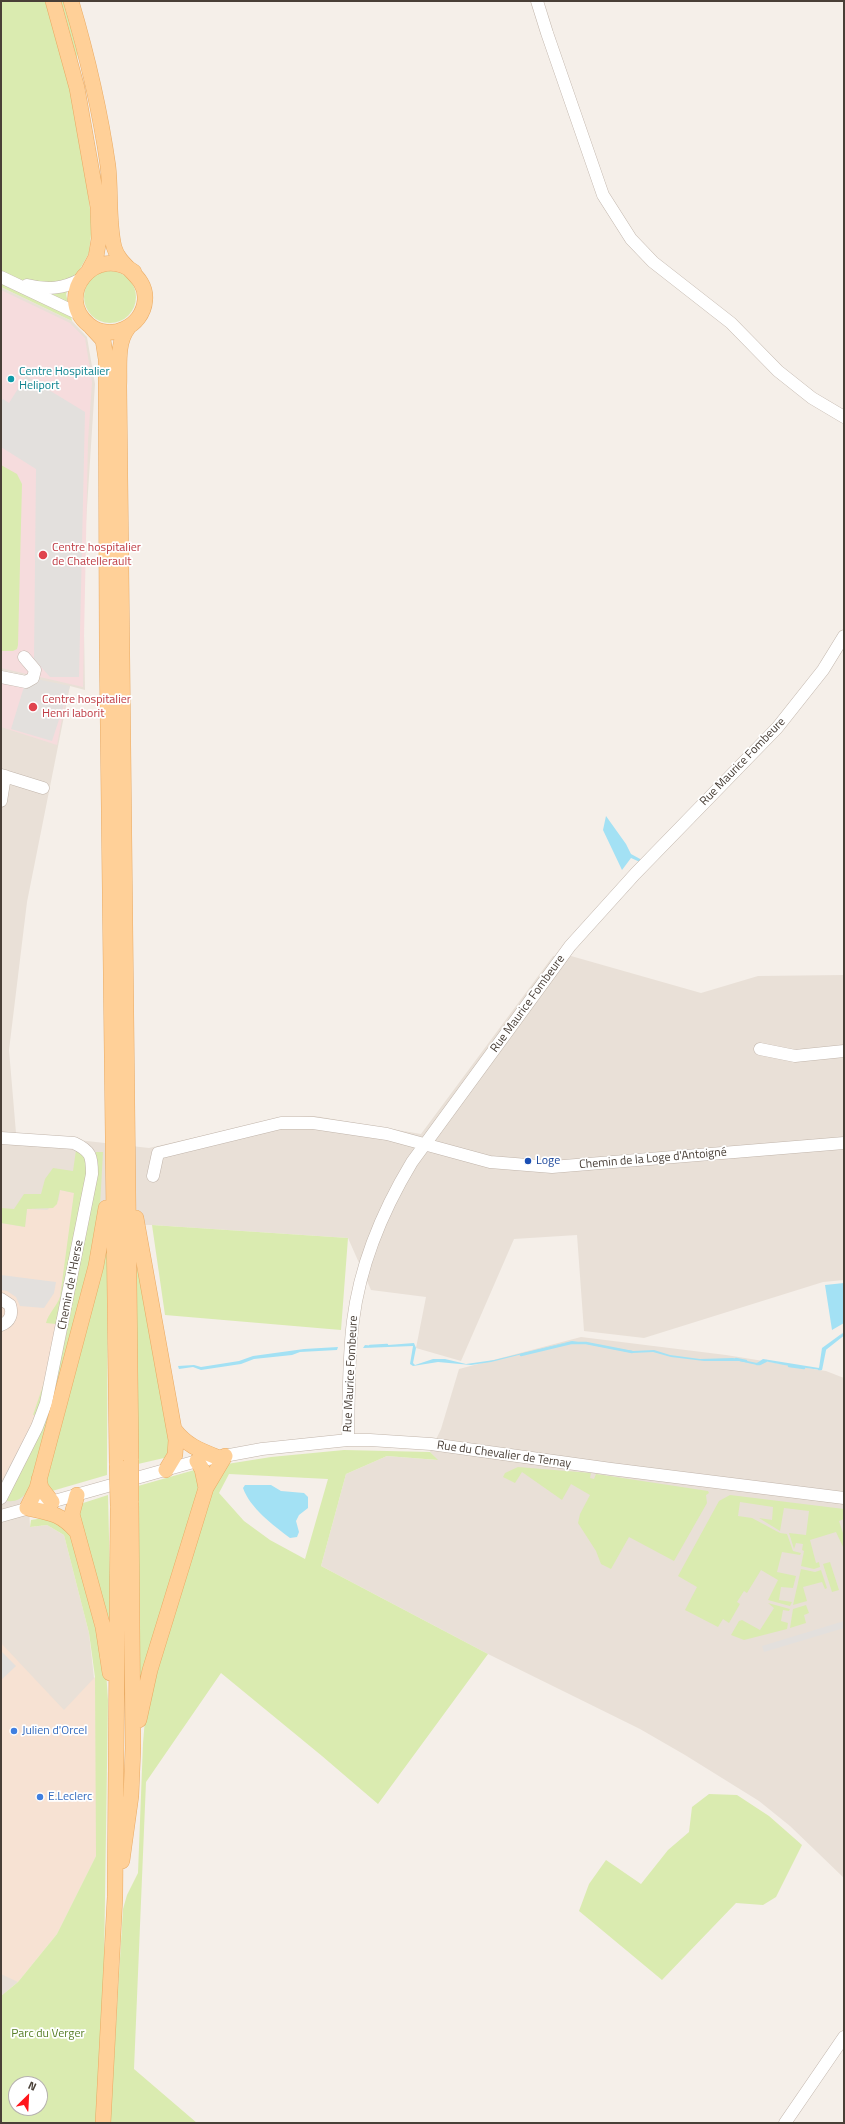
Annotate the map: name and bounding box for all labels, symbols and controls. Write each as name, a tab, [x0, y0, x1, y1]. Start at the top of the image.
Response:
place label: Centre Hospitalier Heliport	[19, 365, 110, 393]
marker: Centre Hospitalier Heliport	[6, 374, 16, 384]
place label: Centre hospitalier de Chatellerault	[52, 541, 141, 569]
marker: Centre hospitalier de Chatellerault	[37, 549, 49, 561]
place label: Centre hospitalier Henri laborit	[42, 693, 131, 721]
marker: Centre hospitalier Henri laborit	[27, 701, 39, 713]
street label: Rue Maurice Fombeure	[697, 715, 789, 809]
street label: Rue Maurice Fombeure	[488, 953, 568, 1055]
street label: Chemin de la Loge d'Antoigné	[579, 1145, 727, 1173]
place label: Loge	[536, 1154, 560, 1168]
marker: Loge	[523, 1156, 533, 1166]
street label: Chemin de l'Herse	[55, 1239, 87, 1331]
street label: Rue Maurice Fombeure	[341, 1315, 361, 1433]
street label: Rue du Chevalier de Ternay	[436, 1438, 572, 1472]
place label: Julien d'Orcel	[22, 1724, 87, 1738]
marker: Julien d'Orcel	[9, 1726, 19, 1736]
place label: E.Leclerc	[48, 1790, 92, 1804]
marker: E.Leclerc	[35, 1792, 45, 1802]
park label: Parc du Verger	[11, 2027, 85, 2041]
north arrow	[8, 2076, 48, 2116]
text: N	[26, 2077, 39, 2095]

